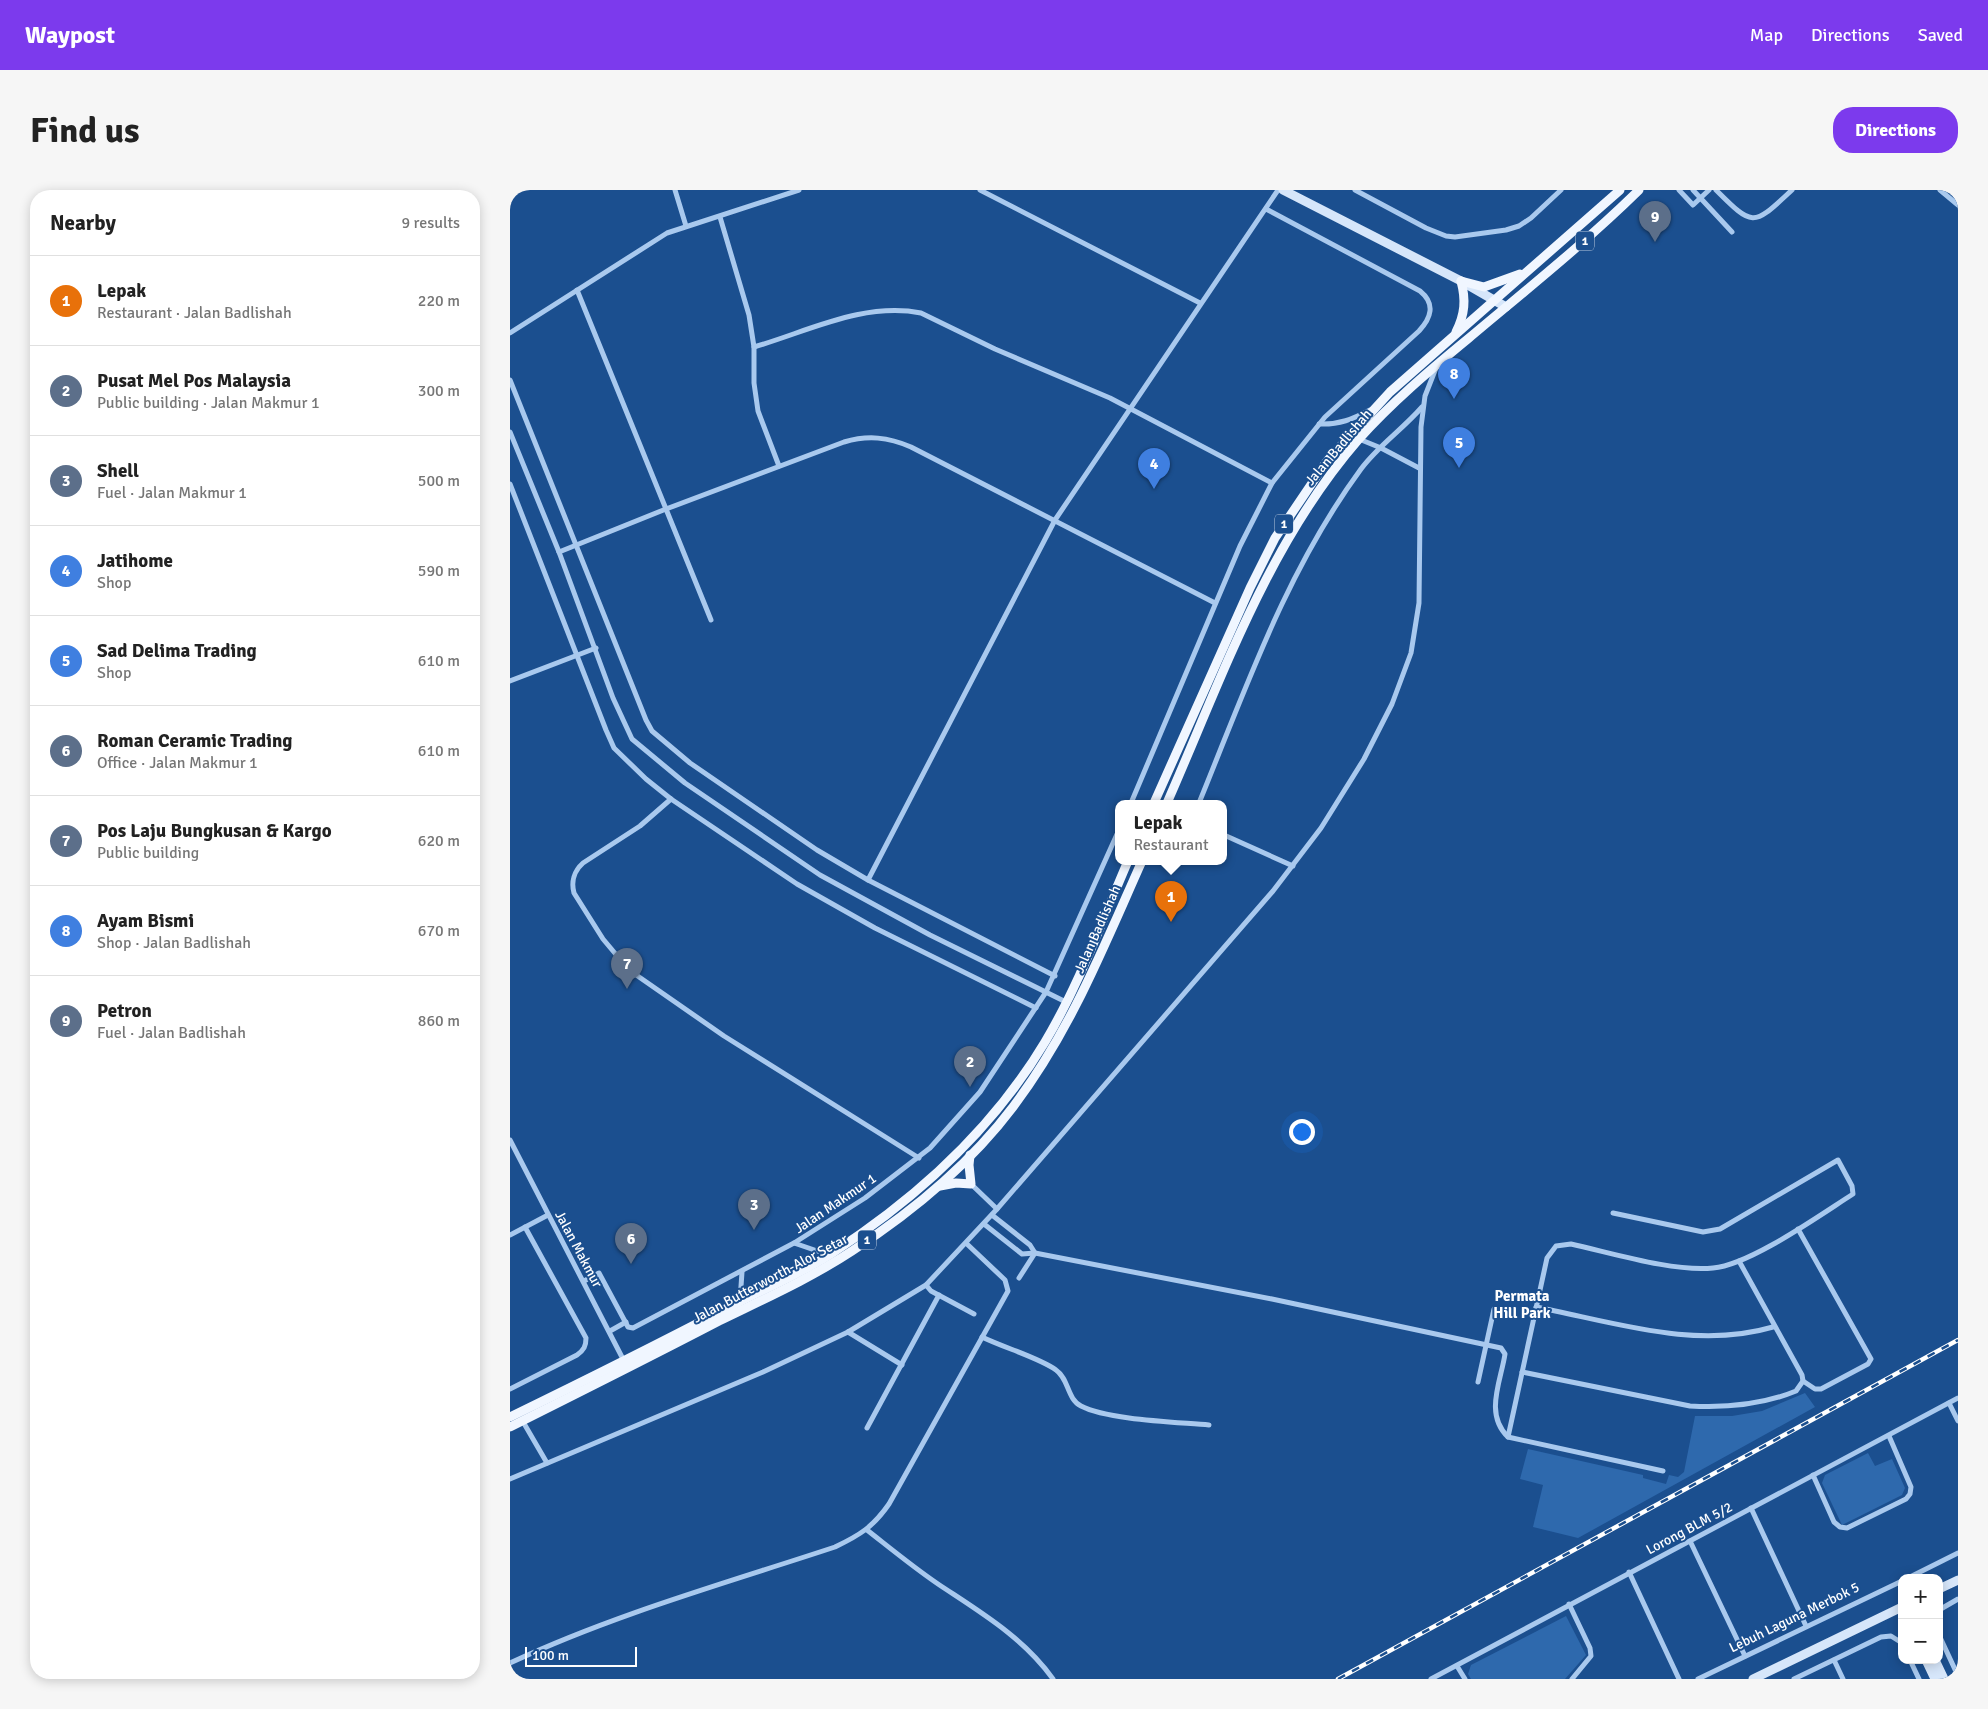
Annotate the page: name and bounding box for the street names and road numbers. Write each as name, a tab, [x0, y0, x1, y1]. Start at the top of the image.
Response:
road number: 1	[1576, 231, 1594, 250]
street label: Jalan Badlishah	[1302, 406, 1375, 489]
road number: 1	[1275, 514, 1293, 534]
street label: Jalan Badlishah	[1071, 883, 1124, 976]
street label: Jalan Makmur 1	[791, 1170, 879, 1237]
street label: Jalan Makmur	[551, 1208, 606, 1291]
street label: Jalan Butterworth-Alor Setar	[690, 1230, 851, 1327]
road number: 1	[858, 1230, 876, 1250]
street label: Lorong BLM 5/2	[1643, 1499, 1735, 1558]
street label: Lebuh Laguna Merbok 5	[1726, 1579, 1862, 1656]

